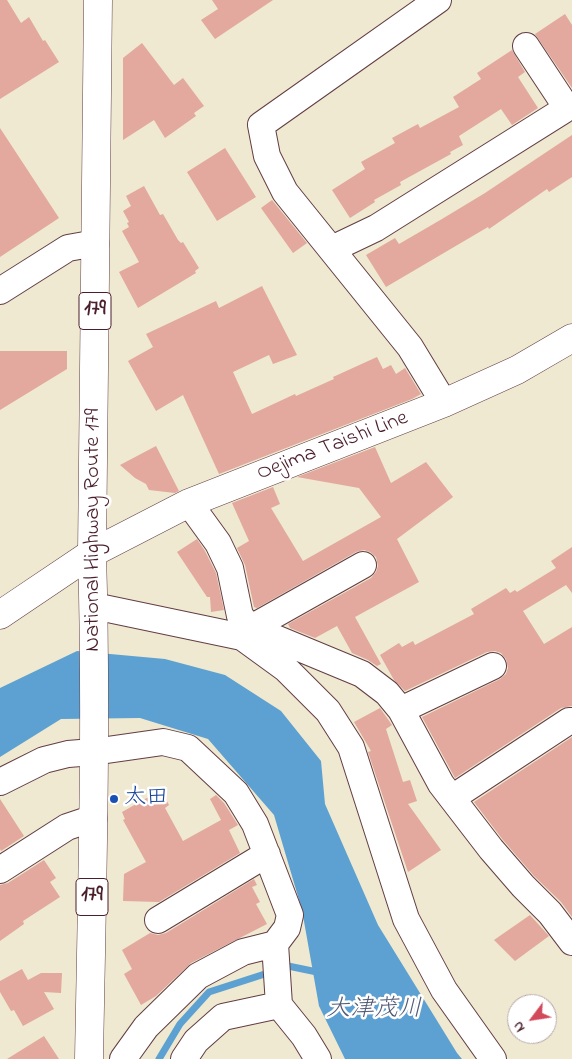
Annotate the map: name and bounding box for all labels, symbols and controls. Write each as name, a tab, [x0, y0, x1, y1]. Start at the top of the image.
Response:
road number: 179	[79, 292, 111, 330]
street label: Oejima Taishi Line	[254, 406, 412, 488]
street label: National Highway Route 179	[81, 408, 107, 652]
place label: 太田	[124, 786, 168, 812]
marker: 太田	[108, 793, 120, 805]
road number: 179	[76, 879, 108, 916]
north arrow	[507, 994, 557, 1044]
water label: 大津茂川	[326, 997, 422, 1025]
text: N	[508, 1017, 531, 1036]

